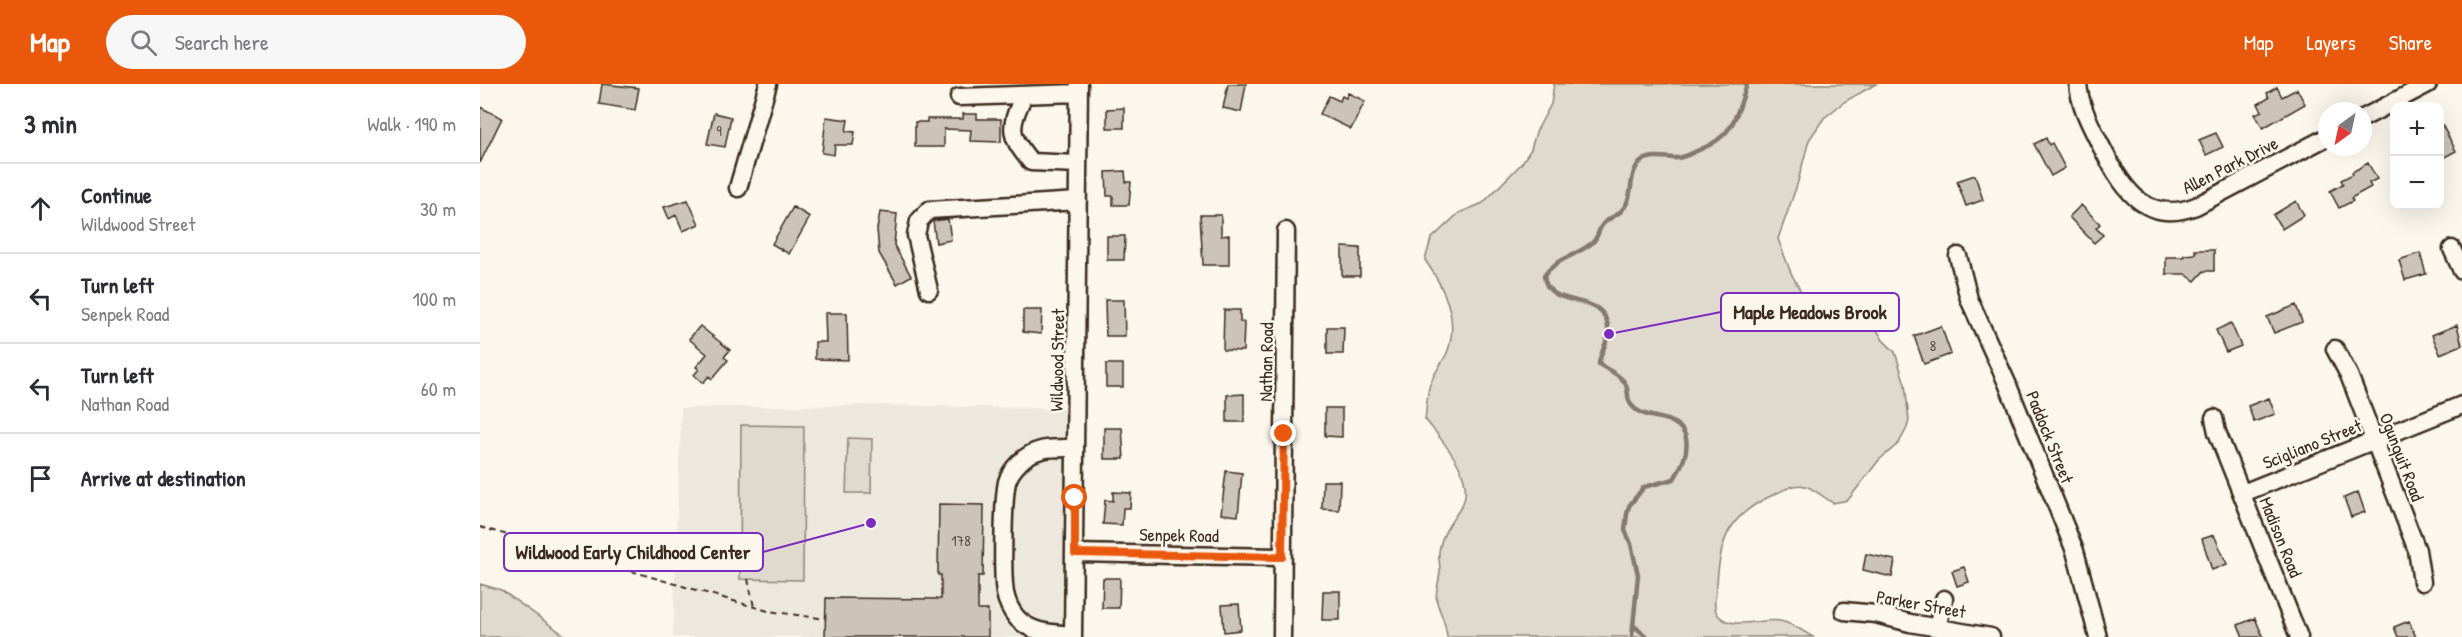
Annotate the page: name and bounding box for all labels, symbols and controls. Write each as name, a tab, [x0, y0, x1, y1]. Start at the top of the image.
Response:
search box	[106, 15, 526, 69]
text: Map	[30, 23, 70, 61]
icon: search	[127, 26, 160, 59]
text: Search here	[175, 27, 269, 57]
text: Map	[2244, 28, 2273, 57]
text: Layers	[2306, 28, 2356, 57]
text: Share	[2389, 28, 2432, 57]
north arrow	[2318, 102, 2372, 156]
map controls	[2390, 102, 2444, 210]
button: +	[2390, 102, 2444, 156]
text: 3 min	[24, 106, 77, 141]
text: Walk · 190 m	[367, 110, 456, 137]
house number: 9	[716, 120, 722, 141]
street label: Allen Park Drive	[2178, 130, 2282, 200]
button: −	[2390, 156, 2444, 210]
text: Continue	[81, 180, 152, 210]
icon: ahead	[24, 192, 57, 225]
text: 30 m	[420, 195, 456, 222]
text: Wildwood Street	[81, 210, 195, 237]
text: Turn left	[81, 270, 154, 300]
icon: left	[24, 282, 57, 315]
text: 100 m	[413, 285, 456, 312]
callout: Maple Meadows Brook	[1721, 293, 1899, 331]
text: Maple Meadows Brook	[1733, 298, 1887, 326]
text: Senpek Road	[81, 300, 169, 327]
street label: Wildwood Street	[1044, 308, 1070, 412]
street label: Nathan Road	[1253, 322, 1279, 402]
house number: 8	[1930, 335, 1936, 356]
text: Turn left	[81, 360, 154, 390]
icon: left	[24, 372, 57, 405]
text: 60 m	[421, 375, 456, 402]
street label: Paddock Street	[2020, 387, 2080, 488]
text: Nathan Road	[81, 390, 169, 417]
street label: Ogunquit Road	[2374, 409, 2430, 505]
street label: Scigliano Street	[2259, 413, 2366, 475]
route end	[1270, 420, 1296, 446]
icon: arrive	[24, 462, 57, 495]
text: Arrive at destination	[81, 463, 246, 493]
route start	[1061, 484, 1087, 510]
street label: Madison Road	[2254, 493, 2308, 581]
street label: Senpek Road	[1139, 522, 1219, 548]
house number: 178	[951, 530, 971, 551]
callout: Wildwood Early Childhood Center	[504, 533, 763, 571]
text: Wildwood Early Childhood Center	[516, 538, 751, 566]
street label: Parker Street	[1874, 584, 1968, 624]

